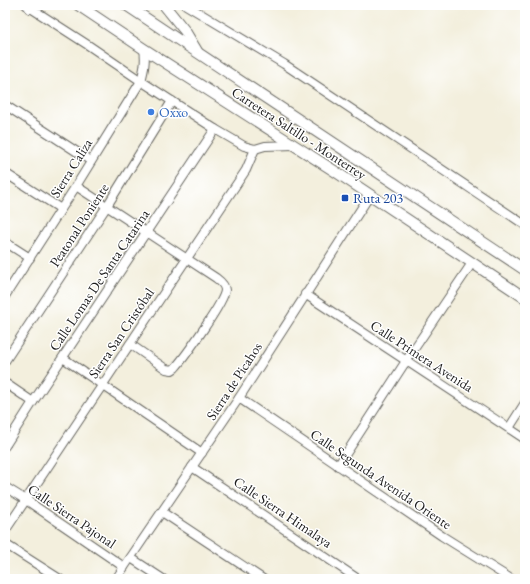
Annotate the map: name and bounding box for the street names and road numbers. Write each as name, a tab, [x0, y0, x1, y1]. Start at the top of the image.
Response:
street label: Carretera Saltillo - Monterrey	[228, 83, 370, 184]
street label: Sierra Caliza	[46, 135, 96, 201]
street label: Peatonal Poniente	[45, 179, 113, 270]
street label: Calle Lomas De Santa Catarina	[45, 205, 153, 354]
street label: Sierra San Cristóbal	[84, 284, 158, 382]
street label: Calle Primera Avenida	[367, 316, 477, 396]
street label: Sierra de Picahos	[202, 338, 266, 423]
street label: Calle Segunda Avenida Oriente	[307, 425, 456, 533]
street label: Calle Sierra Himalaya	[230, 472, 336, 552]
street label: Calle Sierra Pajonal	[24, 480, 120, 552]

